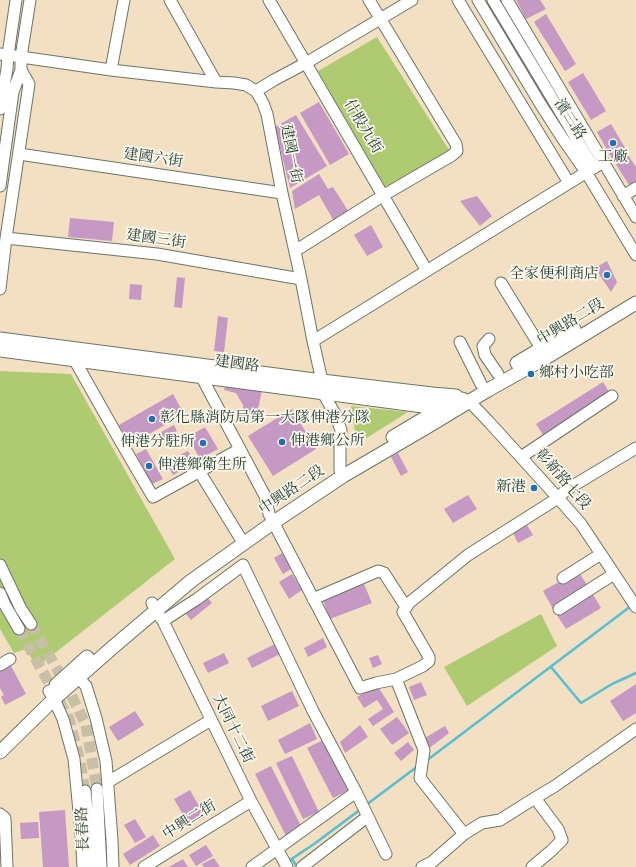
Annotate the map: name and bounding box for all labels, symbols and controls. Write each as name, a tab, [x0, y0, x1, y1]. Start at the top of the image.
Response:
street label: 濱二路	[549, 96, 589, 144]
street label: 什股九街	[339, 97, 385, 157]
street label: 建國一街	[275, 123, 305, 185]
marker: 工廠	[608, 138, 618, 148]
street label: 建國六街	[122, 146, 184, 172]
place label: 工廠	[598, 149, 628, 167]
street label: 建國三街	[125, 227, 187, 253]
place label: 全家便利商店	[509, 266, 599, 284]
marker: 全家便利商店	[602, 270, 612, 280]
street label: 中興路二段	[534, 296, 608, 350]
street label: 建國路	[213, 353, 261, 377]
place label: 鄉村小吃部	[539, 365, 614, 383]
marker: 鄉村小吃部	[526, 369, 536, 379]
place label: 彰化縣消防局第一大隊伸港分隊	[160, 410, 370, 428]
marker: 彰化縣消防局第一大隊伸港分隊	[147, 414, 157, 424]
place label: 伸港鄉公所	[290, 433, 365, 451]
place label: 伸港分駐所	[120, 434, 195, 452]
marker: 伸港鄉公所	[277, 437, 287, 447]
marker: 伸港分駐所	[198, 438, 208, 448]
street label: 彰新路七段	[531, 446, 593, 514]
place label: 伸港鄉衛生所	[157, 457, 247, 475]
marker: 伸港鄉衛生所	[144, 461, 154, 471]
street label: 中興路二段	[256, 463, 328, 519]
place label: 新港	[496, 479, 526, 497]
marker: 新港	[529, 483, 539, 493]
street label: 大同十二街	[207, 691, 257, 767]
street label: 中興二街	[160, 797, 220, 845]
street label: 長春路	[74, 806, 94, 852]

